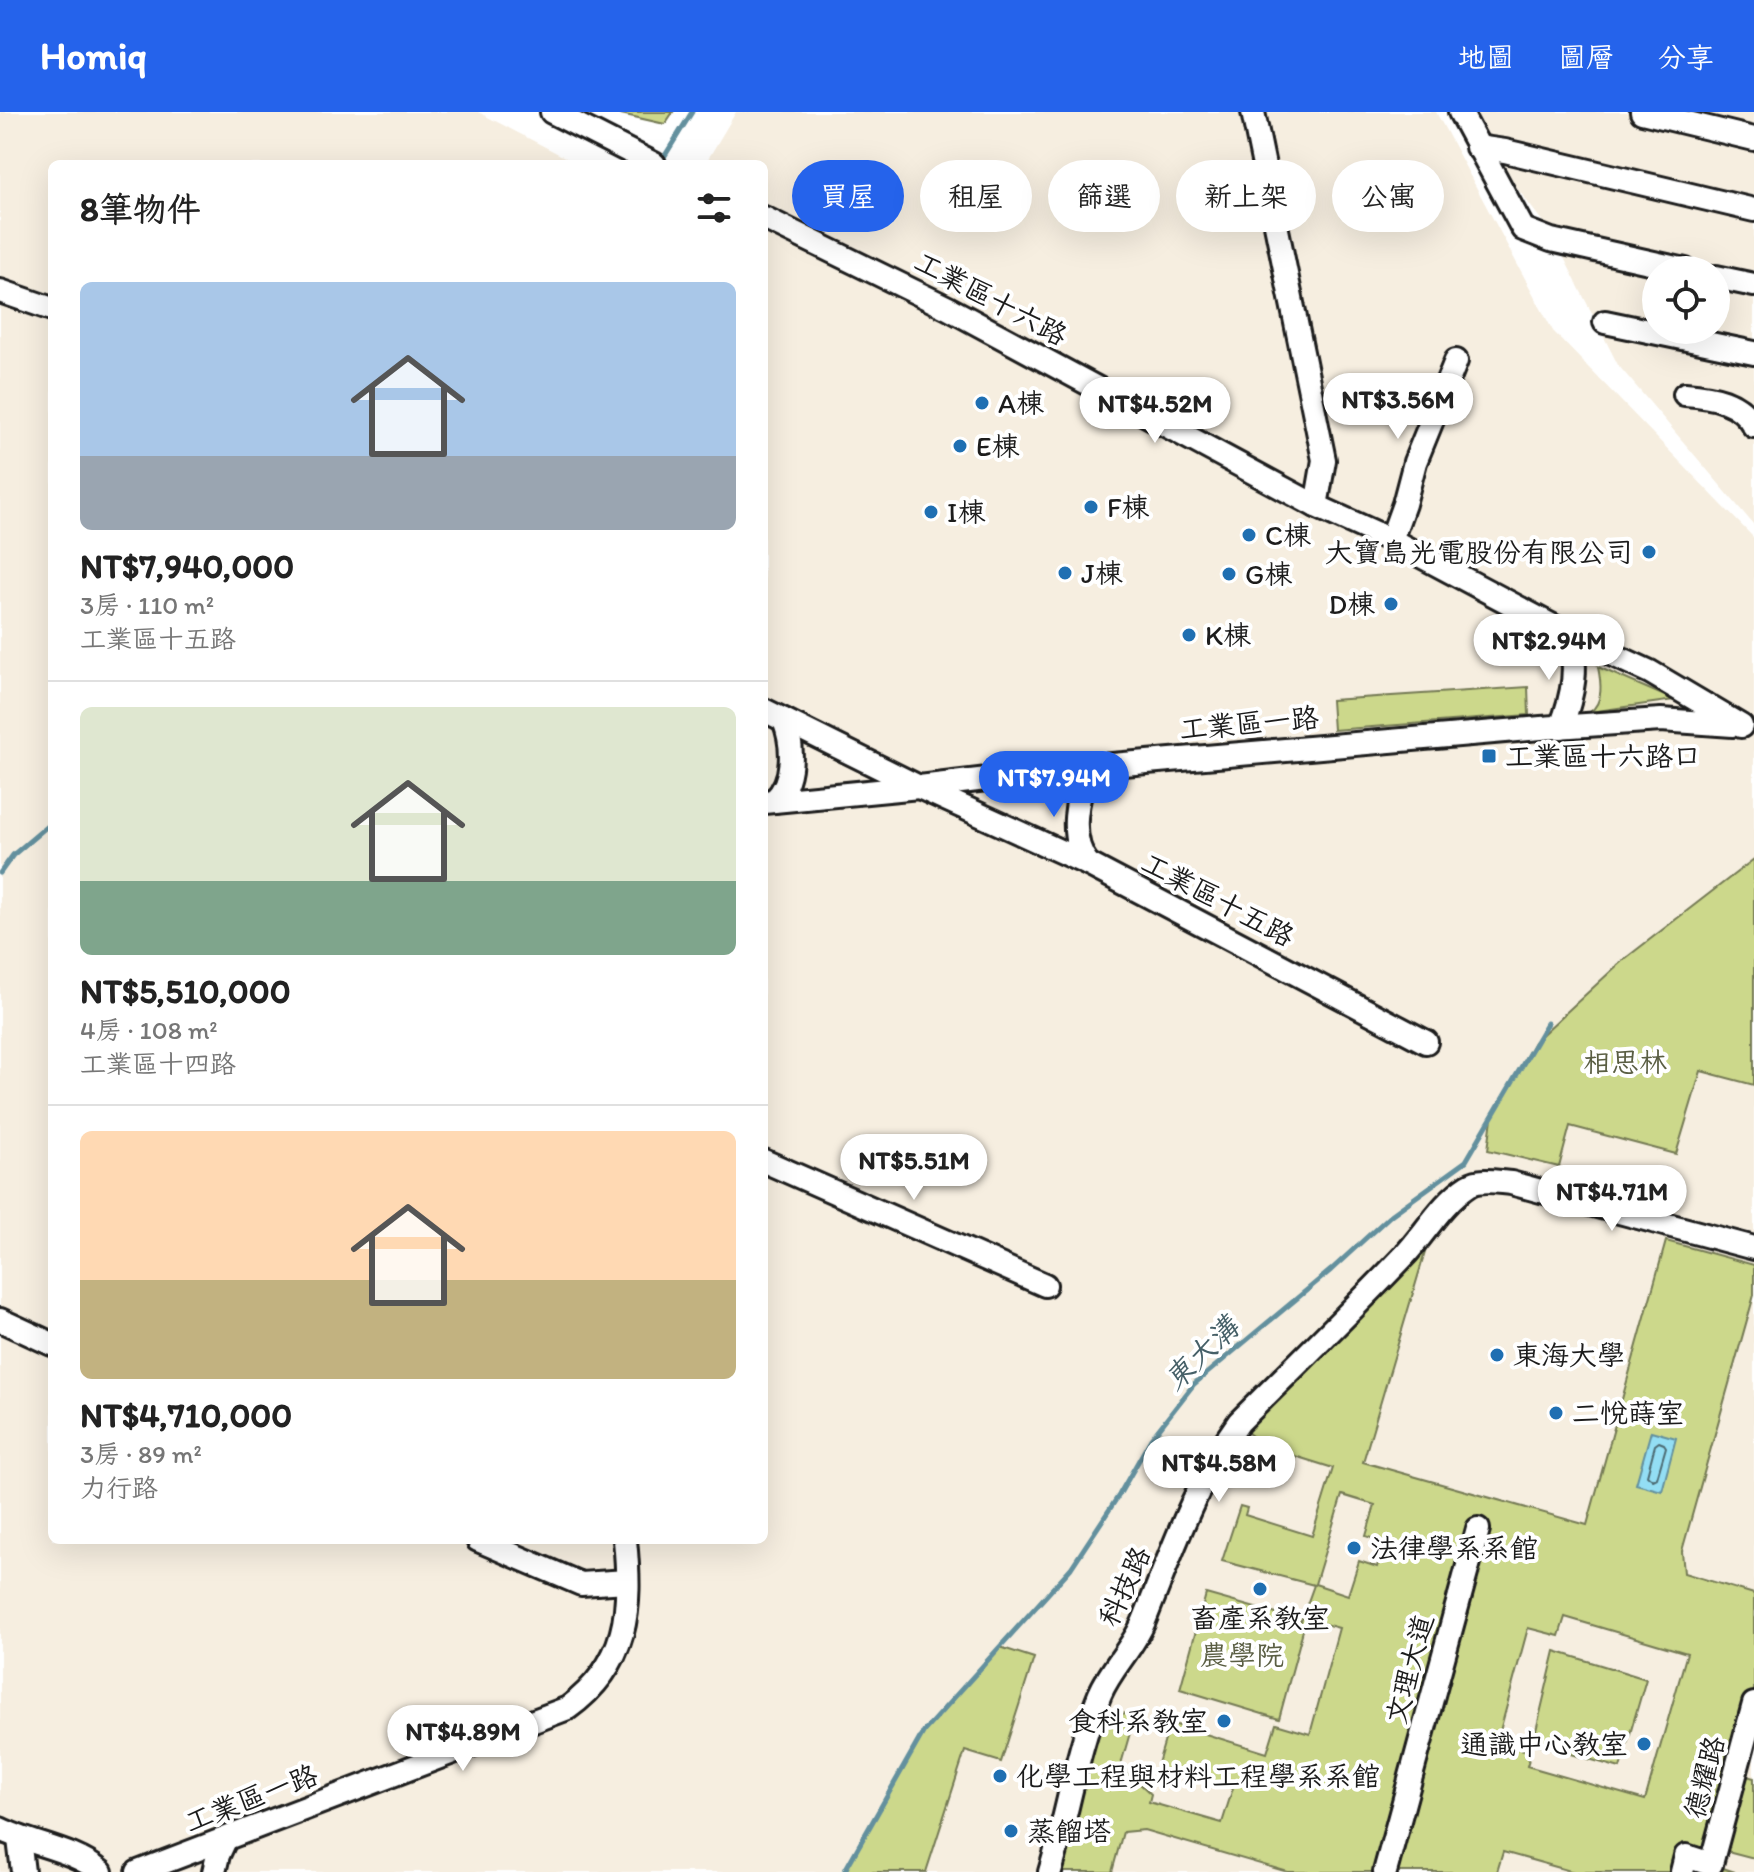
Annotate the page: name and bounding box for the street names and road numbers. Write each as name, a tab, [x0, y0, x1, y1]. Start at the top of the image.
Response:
street label: 工業區十六路	[909, 244, 1073, 352]
street label: 工業區一路	[1178, 700, 1320, 746]
street label: 工業區十五路	[1136, 845, 1300, 953]
street label: 科技路	[1091, 1541, 1157, 1631]
street label: 文理大道	[1378, 1611, 1440, 1727]
street label: 德耀路	[1677, 1732, 1731, 1822]
street label: 工業區一路	[180, 1757, 322, 1839]

